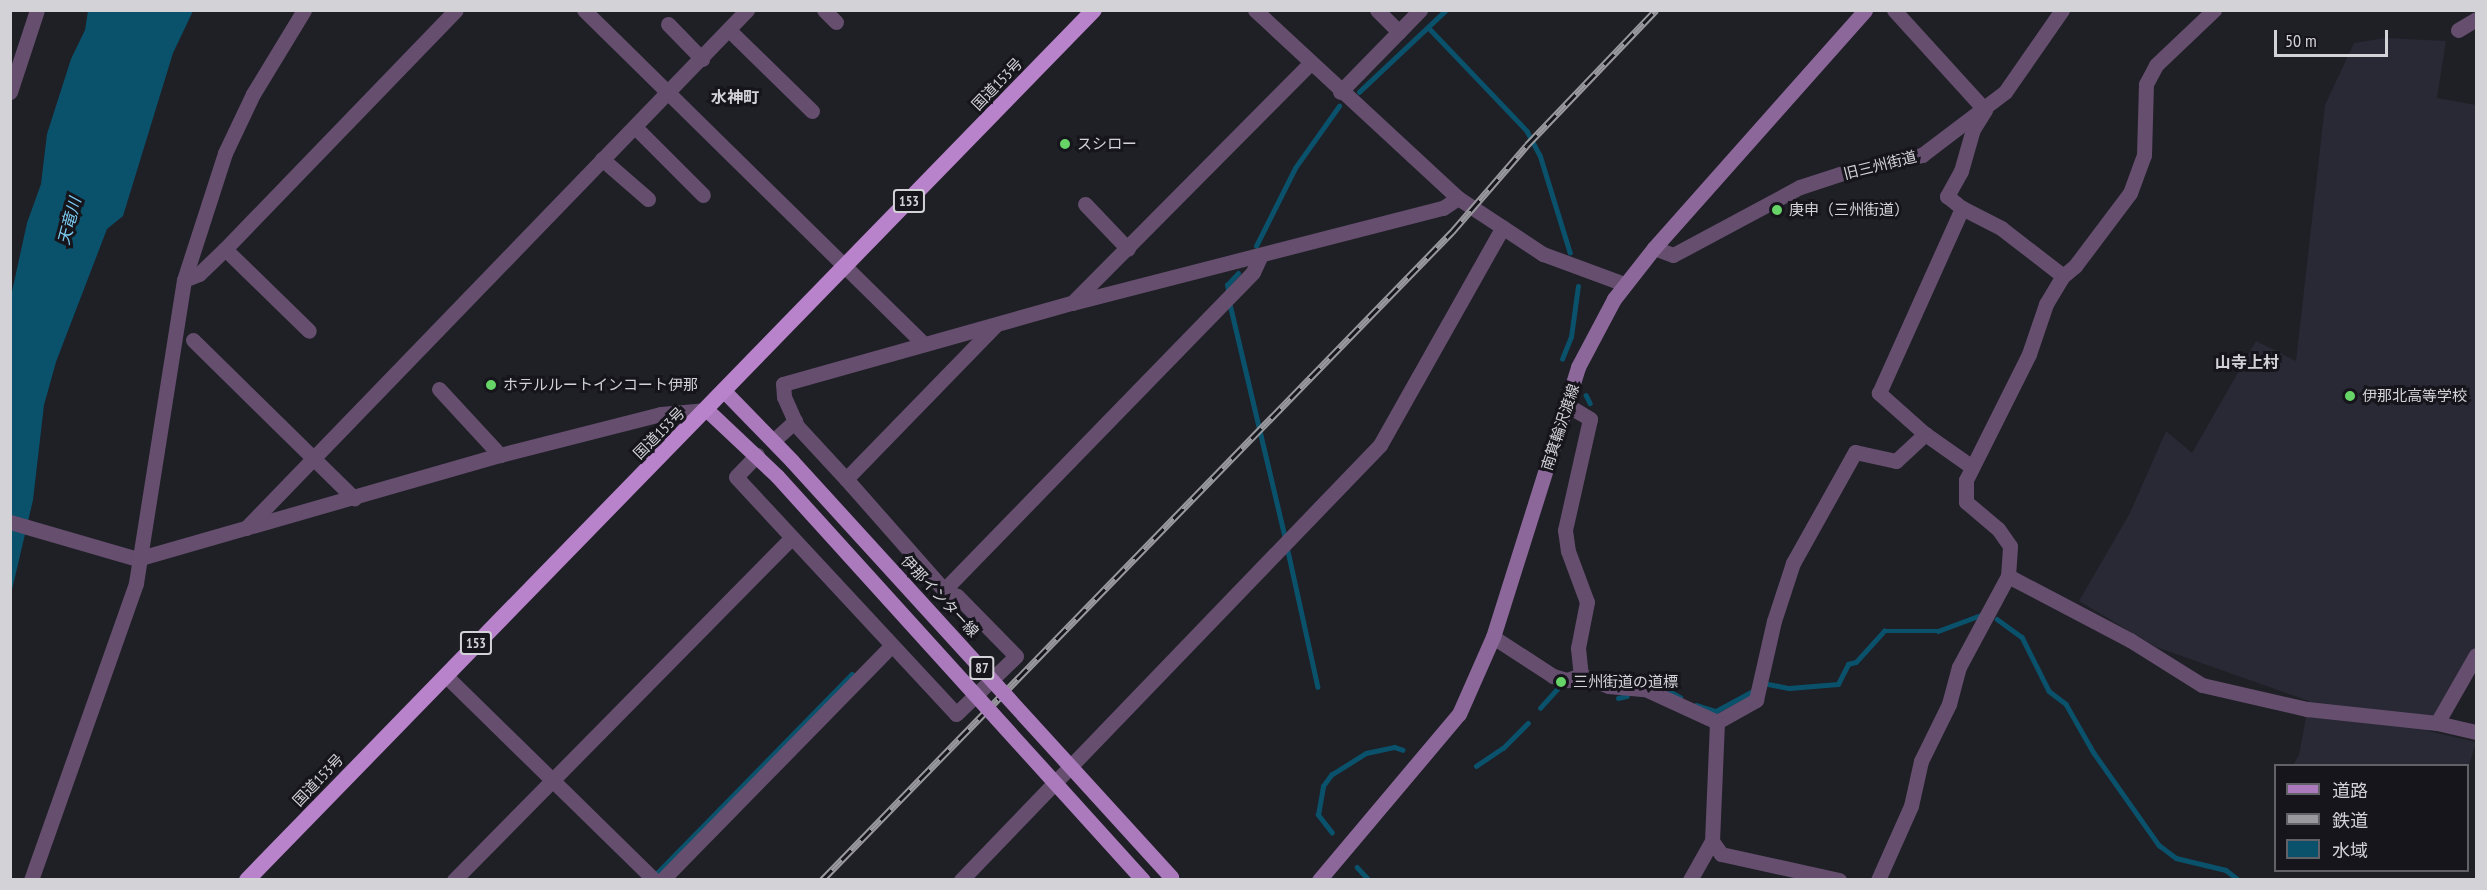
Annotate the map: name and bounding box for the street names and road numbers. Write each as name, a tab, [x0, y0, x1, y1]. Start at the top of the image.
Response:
street label: 国道153号	[968, 54, 1026, 114]
street label: 旧三州街道	[1841, 147, 1919, 183]
road number: 153	[892, 190, 926, 212]
street label: 南箕輪沢渡線	[1538, 381, 1582, 473]
street label: 国道153号	[630, 404, 688, 462]
street label: 伊那インター線	[898, 551, 982, 641]
road number: 153	[460, 632, 492, 654]
road number: 87	[968, 657, 996, 679]
street label: 国道153号	[289, 750, 347, 810]

